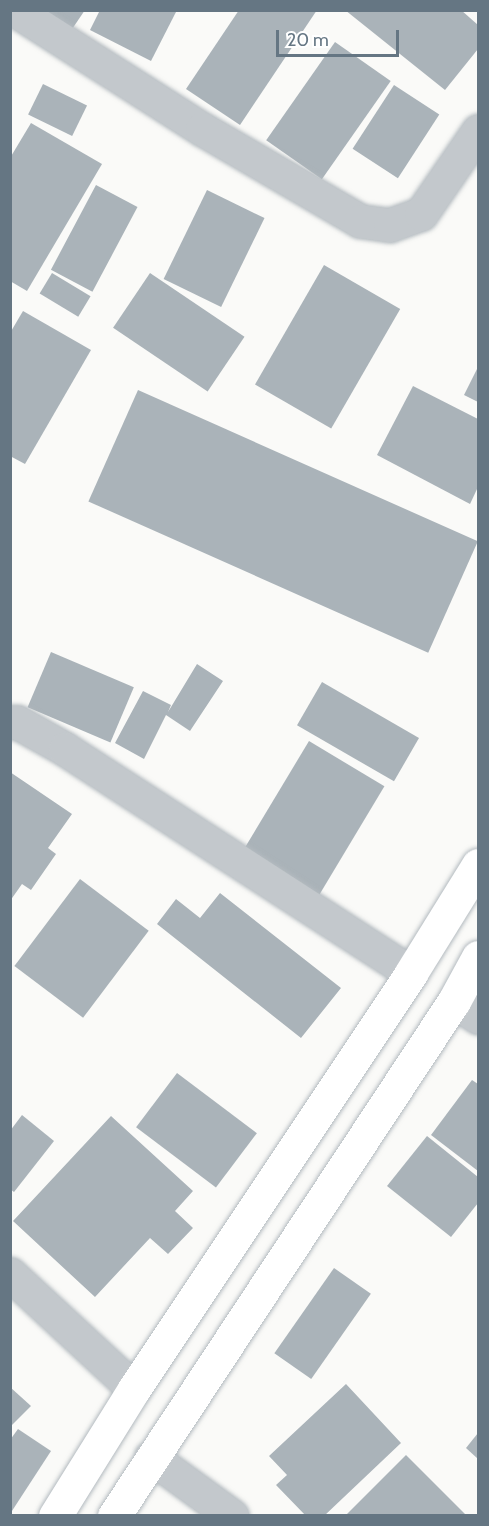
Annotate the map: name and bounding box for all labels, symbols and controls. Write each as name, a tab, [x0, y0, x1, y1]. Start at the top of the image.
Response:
scale bar	[279, 18, 402, 56]
text: 20 m	[287, 29, 329, 51]

